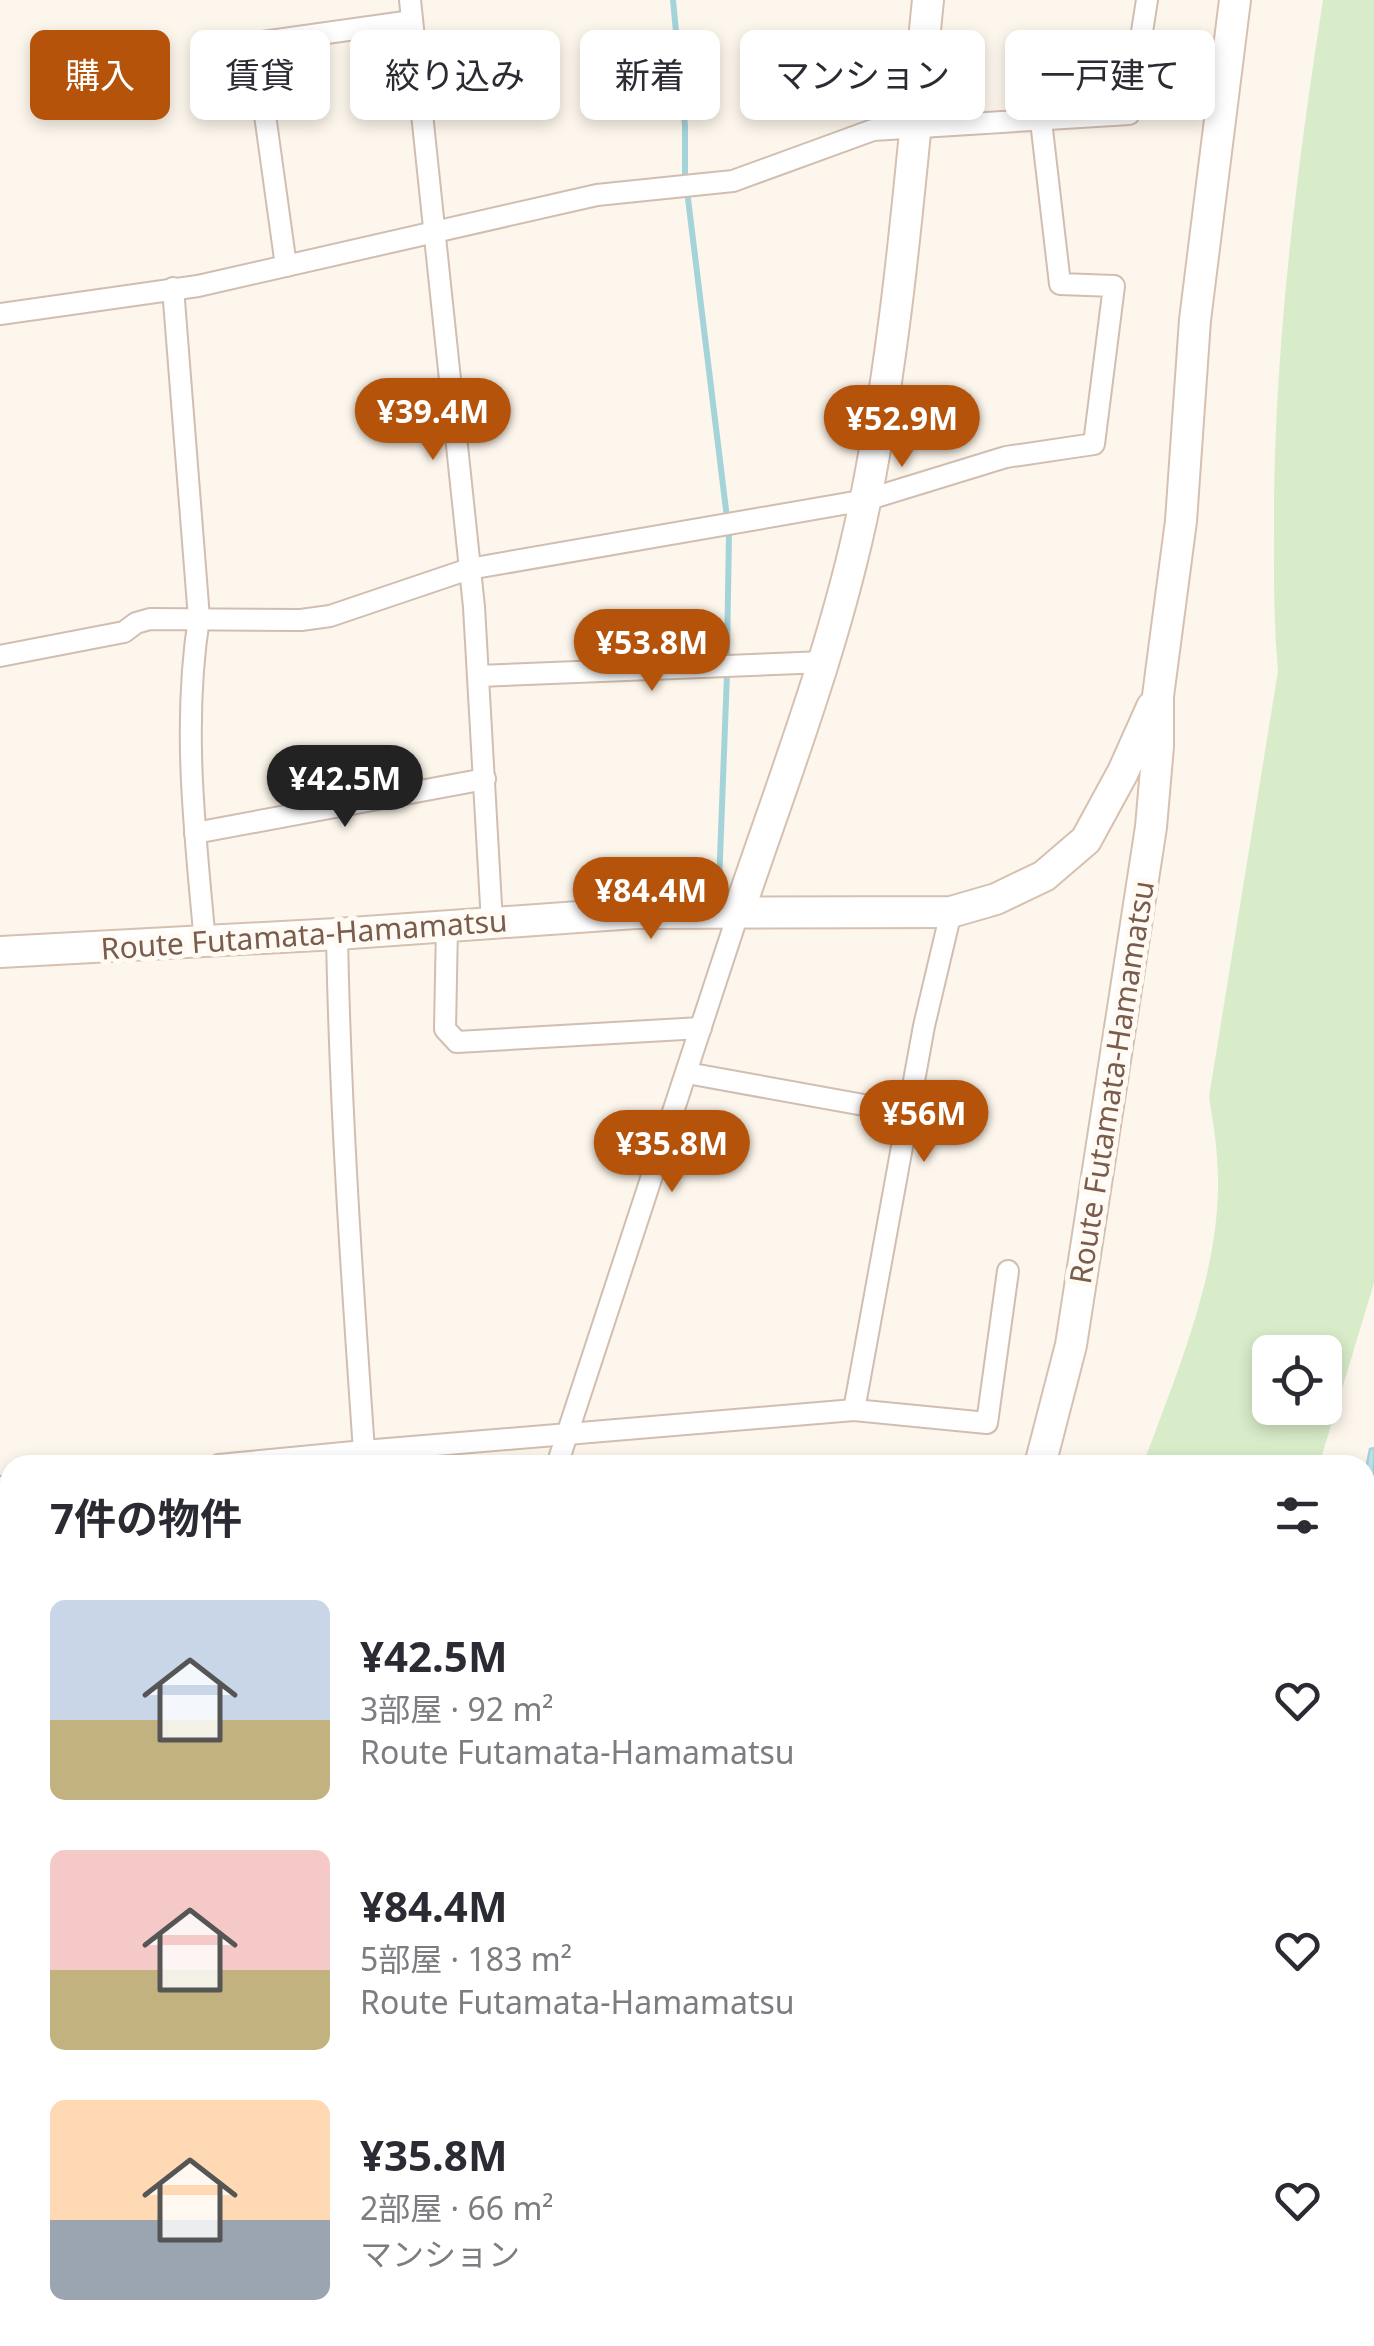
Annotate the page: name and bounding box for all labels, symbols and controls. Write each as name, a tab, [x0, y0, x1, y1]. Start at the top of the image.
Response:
chip: 購入	[30, 30, 170, 120]
chip: 賃貸	[190, 30, 330, 120]
chip: 絞り込み	[350, 30, 560, 120]
chip: 新着	[580, 30, 720, 120]
chip: マンション	[740, 30, 985, 120]
chip: 一戸建て	[1005, 30, 1215, 120]
pin: ¥39.4M	[352, 378, 514, 463]
pin: ¥52.9M	[821, 385, 983, 470]
text: ¥39.4M	[377, 389, 489, 432]
text: ¥52.9M	[846, 396, 958, 439]
pin: ¥53.8M	[571, 609, 733, 694]
text: ¥53.8M	[596, 620, 708, 663]
pin: ¥42.5M	[264, 745, 426, 830]
text: ¥42.5M	[289, 756, 401, 799]
pin: ¥84.4M	[570, 857, 732, 942]
text: ¥84.4M	[595, 868, 707, 911]
street label: Route Futamata-Hamamatsu	[1059, 878, 1163, 1286]
street label: Route Futamata-Hamamatsu	[99, 899, 509, 969]
pin: ¥56M	[865, 1080, 983, 1165]
text: ¥56M	[881, 1091, 967, 1134]
pin: ¥35.8M	[591, 1110, 753, 1195]
text: ¥35.8M	[616, 1121, 728, 1164]
map controls	[1252, 1335, 1342, 1425]
button: locate	[1252, 1335, 1342, 1425]
icon: filters	[1270, 1488, 1325, 1543]
text: 7件の物件	[50, 1489, 242, 1546]
text: ¥42.5M	[360, 1627, 508, 1684]
icon: home	[130, 1640, 250, 1760]
icon: heart	[1270, 1673, 1325, 1728]
text: 3部屋 · 92 m²	[360, 1687, 554, 1730]
text: Route Futamata-Hamamatsu	[360, 1730, 795, 1773]
text: ¥84.4M	[360, 1877, 508, 1934]
icon: home	[130, 1890, 250, 2010]
icon: heart	[1270, 1923, 1325, 1978]
text: 5部屋 · 183 m²	[360, 1937, 572, 1980]
text: Route Futamata-Hamamatsu	[360, 1980, 795, 2023]
text: ¥35.8M	[360, 2126, 508, 2183]
icon: home	[130, 2140, 250, 2260]
icon: heart	[1270, 2173, 1325, 2228]
text: 2部屋 · 66 m²	[360, 2186, 554, 2229]
text: マンション	[360, 2232, 520, 2275]

